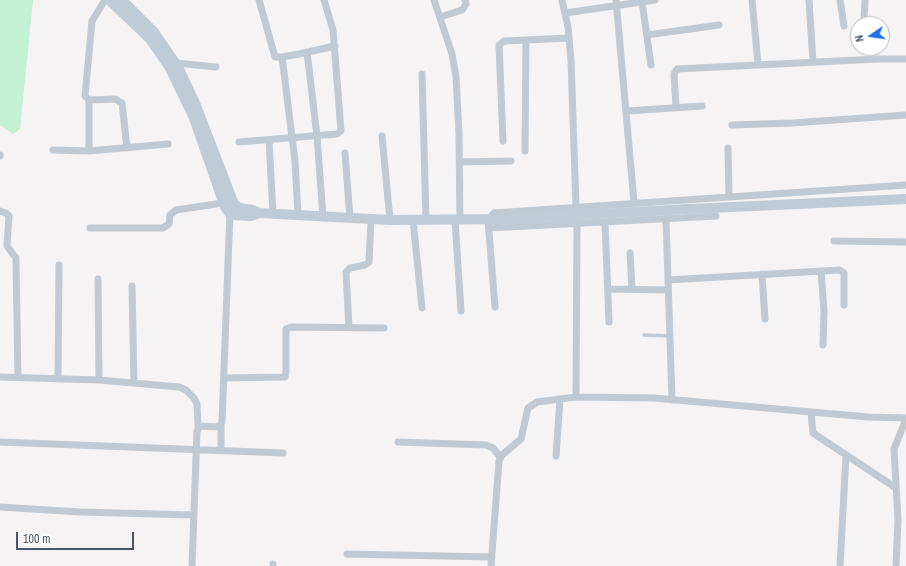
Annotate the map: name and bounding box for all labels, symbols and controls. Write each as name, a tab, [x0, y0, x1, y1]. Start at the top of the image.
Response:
north arrow	[850, 16, 890, 56]
text: N	[852, 34, 867, 43]
scale bar	[18, 524, 136, 550]
text: 100 m	[23, 531, 50, 547]

